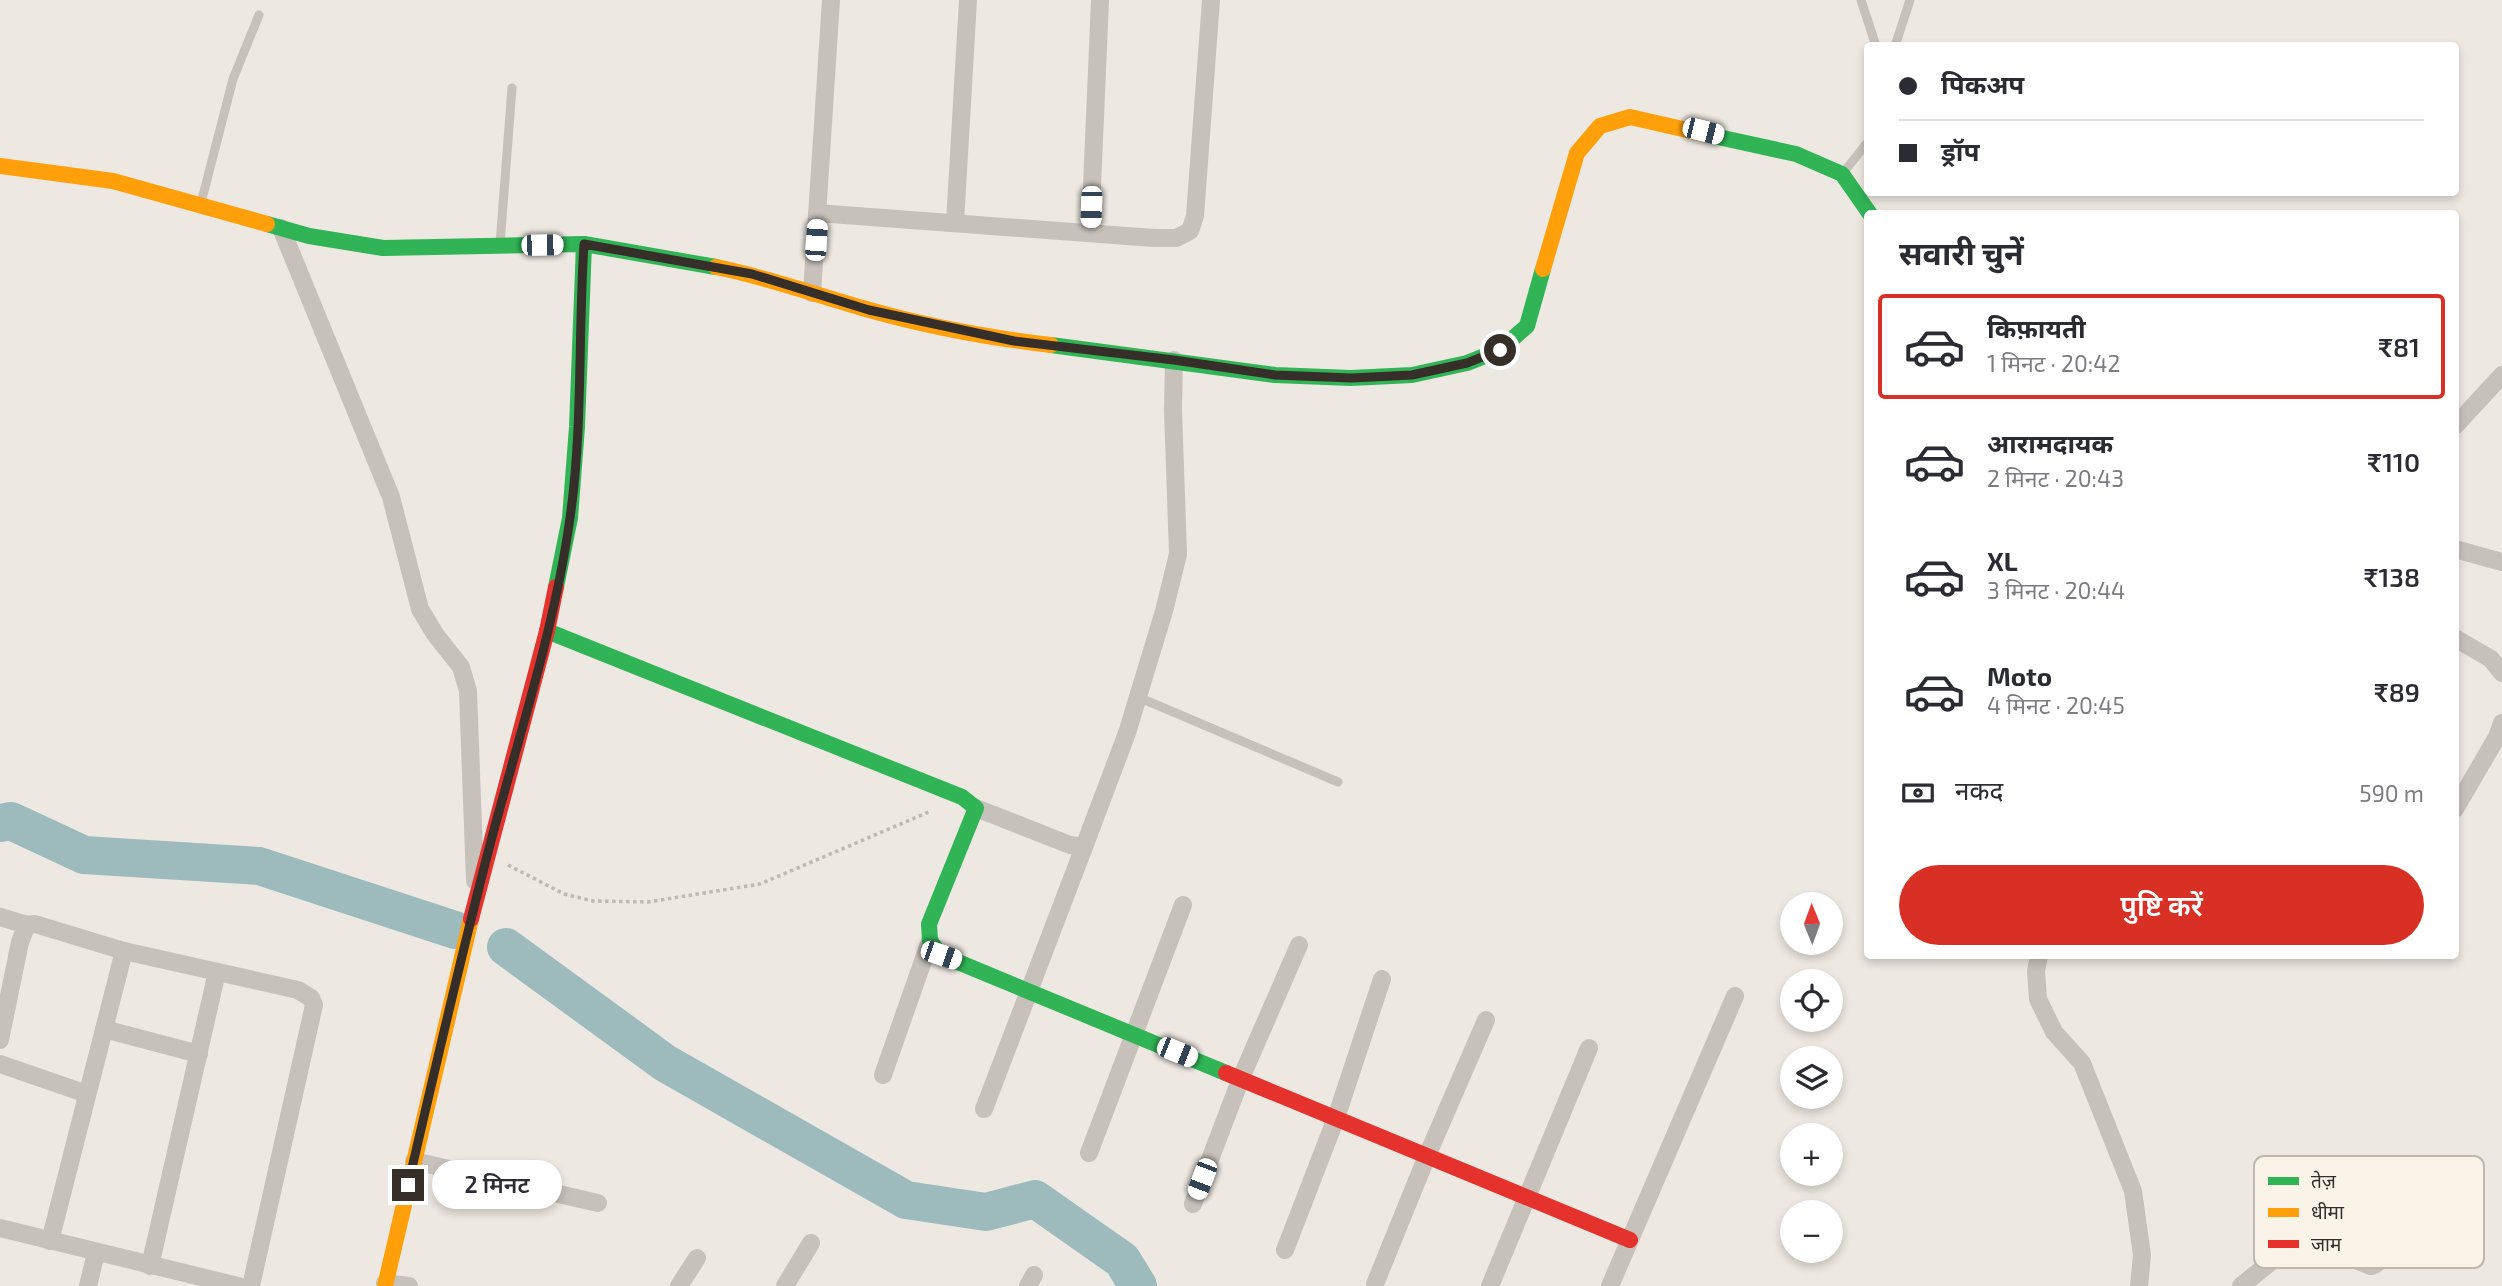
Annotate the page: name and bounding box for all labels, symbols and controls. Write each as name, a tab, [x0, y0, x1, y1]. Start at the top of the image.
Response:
text: पिकअप	[1941, 68, 2024, 99]
car	[1681, 116, 1726, 146]
text: ड्रॉप	[1941, 135, 1979, 166]
car	[1080, 186, 1103, 228]
car	[805, 218, 828, 262]
text: सवारी चुनें	[1899, 233, 2024, 271]
car	[521, 234, 564, 256]
text: किफ़ायती	[1987, 312, 2086, 343]
icon: car	[1903, 315, 1966, 378]
text: ₹81	[2378, 331, 2420, 362]
route start	[1484, 334, 1516, 366]
text: 1 मिनट · 20:42	[1987, 349, 2120, 377]
text: आरामदायक	[1987, 427, 2113, 458]
icon: car	[1903, 430, 1966, 493]
text: ₹110	[2367, 446, 2420, 477]
text: 2 मिनट · 20:43	[1987, 464, 2124, 492]
icon: car	[1903, 545, 1966, 608]
text: XL	[1987, 545, 2018, 576]
text: ₹138	[2363, 561, 2420, 592]
text: 3 मिनट · 20:44	[1987, 576, 2125, 604]
icon: car	[1903, 660, 1966, 723]
text: Moto	[1987, 660, 2052, 691]
text: ₹89	[2374, 676, 2420, 707]
text: 4 मिनट · 20:45	[1987, 691, 2125, 719]
icon: cash	[1899, 774, 1937, 812]
text: नकद	[1955, 774, 2003, 805]
text: 590 m	[2359, 779, 2424, 807]
button: पुष्टि करें	[1899, 865, 2424, 945]
north arrow	[1780, 892, 1843, 956]
map controls	[1780, 892, 1843, 1263]
car	[918, 938, 965, 972]
button: locate	[1780, 969, 1843, 1032]
car	[1154, 1034, 1201, 1070]
button: layers	[1780, 1046, 1843, 1109]
button: +	[1780, 1123, 1843, 1186]
car	[1185, 1156, 1220, 1202]
legend	[2254, 1156, 2484, 1268]
callout: 2 मिनट	[432, 1160, 562, 1210]
route end	[392, 1169, 424, 1201]
text: तेज़	[2311, 1169, 2337, 1192]
text: 2 मिनट	[465, 1170, 529, 1198]
button: −	[1780, 1200, 1843, 1263]
text: धीमा	[2311, 1200, 2345, 1223]
text: जाम	[2311, 1232, 2342, 1255]

